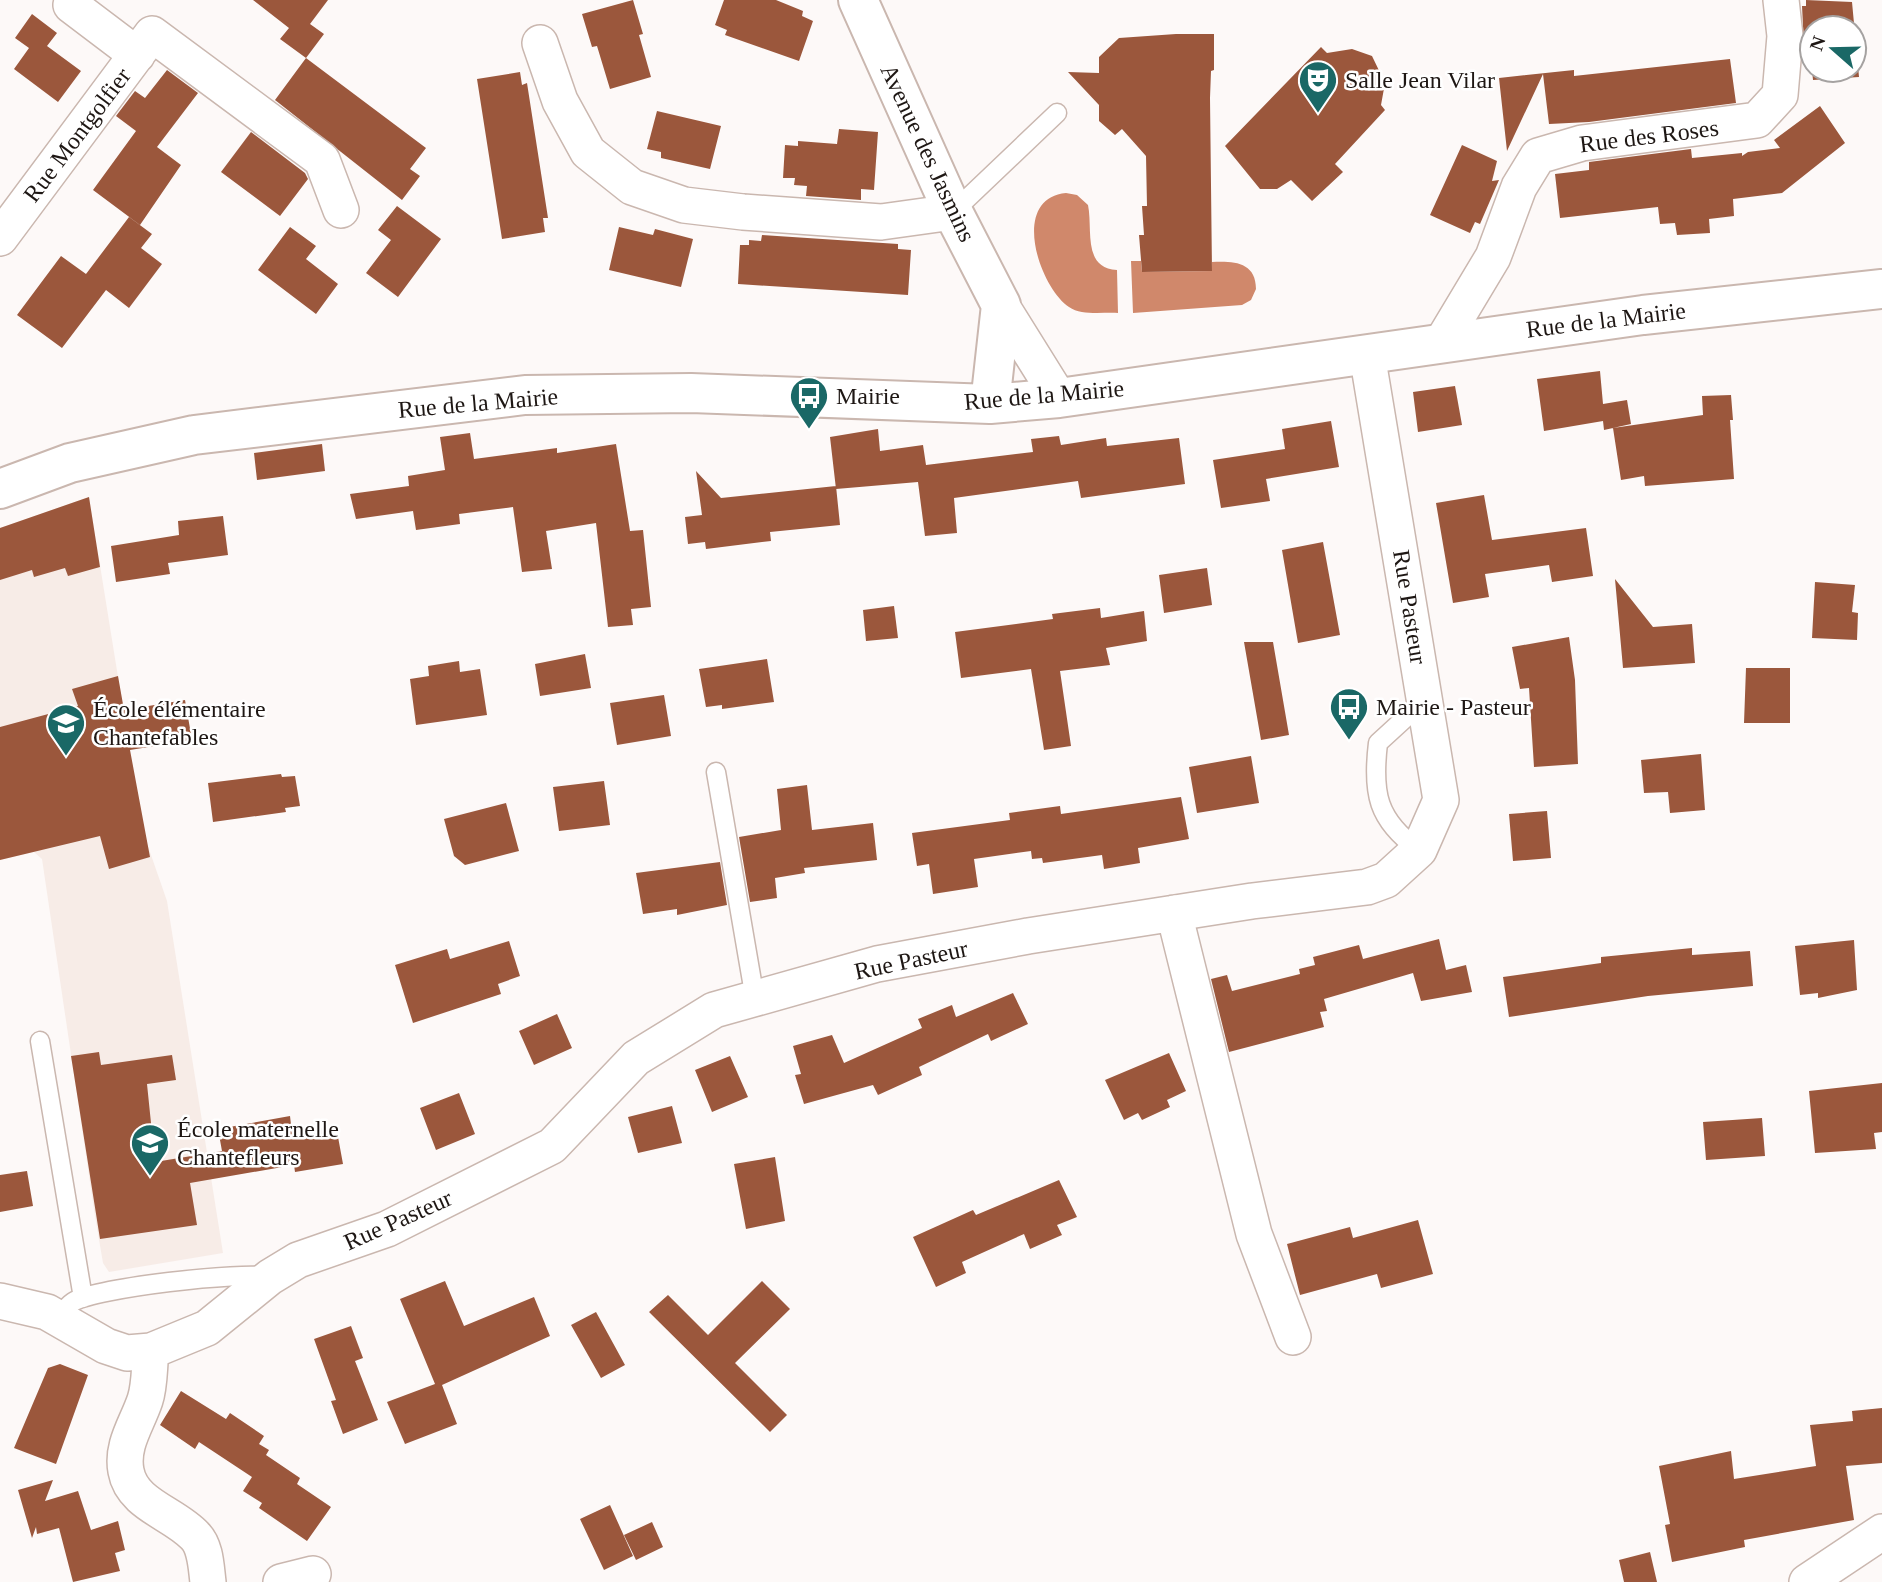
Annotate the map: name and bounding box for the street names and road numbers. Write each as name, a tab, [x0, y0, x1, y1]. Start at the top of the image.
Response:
street label: Avenue des Jasmins	[875, 60, 981, 246]
street label: Rue Montgolfier	[18, 63, 136, 207]
street label: Rue des Roses	[1578, 115, 1720, 157]
street label: Rue de la Mairie	[1525, 297, 1687, 343]
street label: Rue de la Mairie	[963, 375, 1125, 415]
street label: Rue de la Mairie	[397, 383, 559, 423]
street label: Rue Pasteur	[1388, 548, 1432, 666]
street label: Rue Pasteur	[852, 935, 970, 985]
street label: Rue Pasteur	[340, 1185, 456, 1255]

